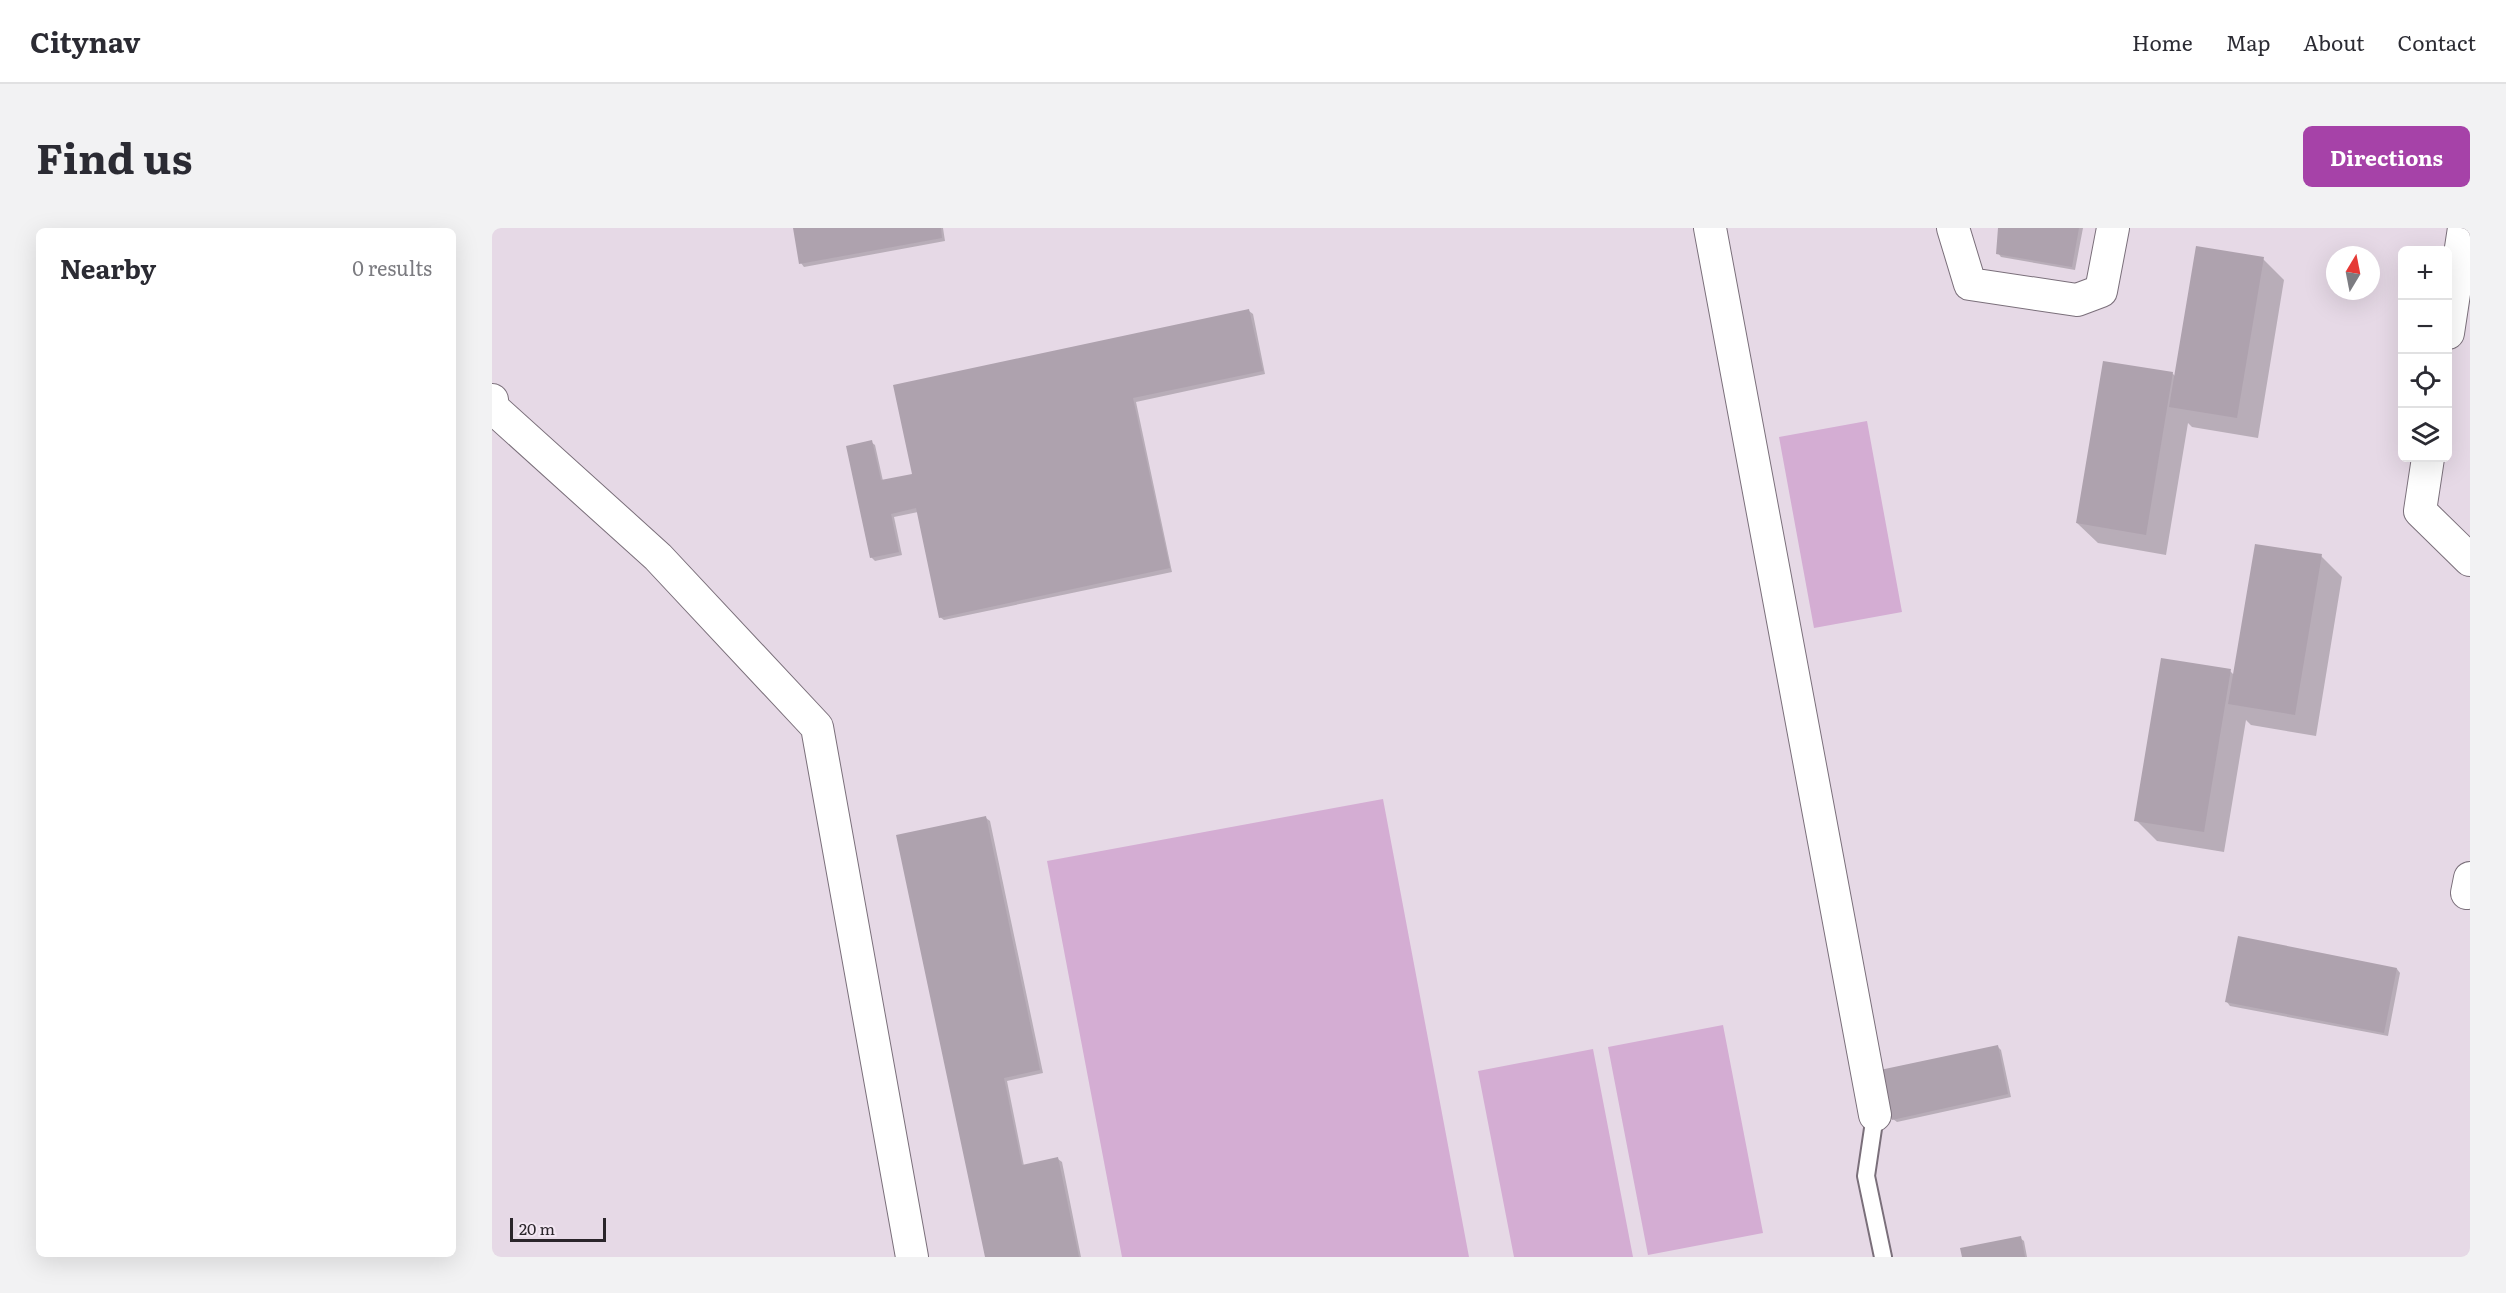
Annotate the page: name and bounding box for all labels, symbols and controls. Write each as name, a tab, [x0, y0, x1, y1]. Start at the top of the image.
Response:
text: Citynav	[30, 20, 140, 62]
text: Home	[2132, 26, 2193, 57]
text: Map	[2226, 26, 2270, 57]
text: About	[2303, 26, 2365, 57]
text: Contact	[2398, 26, 2476, 57]
text: Find us	[36, 125, 193, 187]
button: Directions	[2303, 126, 2470, 187]
north arrow	[2326, 246, 2380, 300]
map controls	[2398, 246, 2452, 462]
button: +	[2398, 246, 2452, 300]
text: Nearby	[60, 248, 156, 287]
text: 0 results	[352, 252, 432, 282]
button: −	[2398, 300, 2452, 354]
button: locate	[2398, 354, 2452, 408]
button: layers	[2398, 408, 2452, 462]
scale bar	[510, 1215, 606, 1242]
text: 20 m	[519, 1216, 555, 1240]

